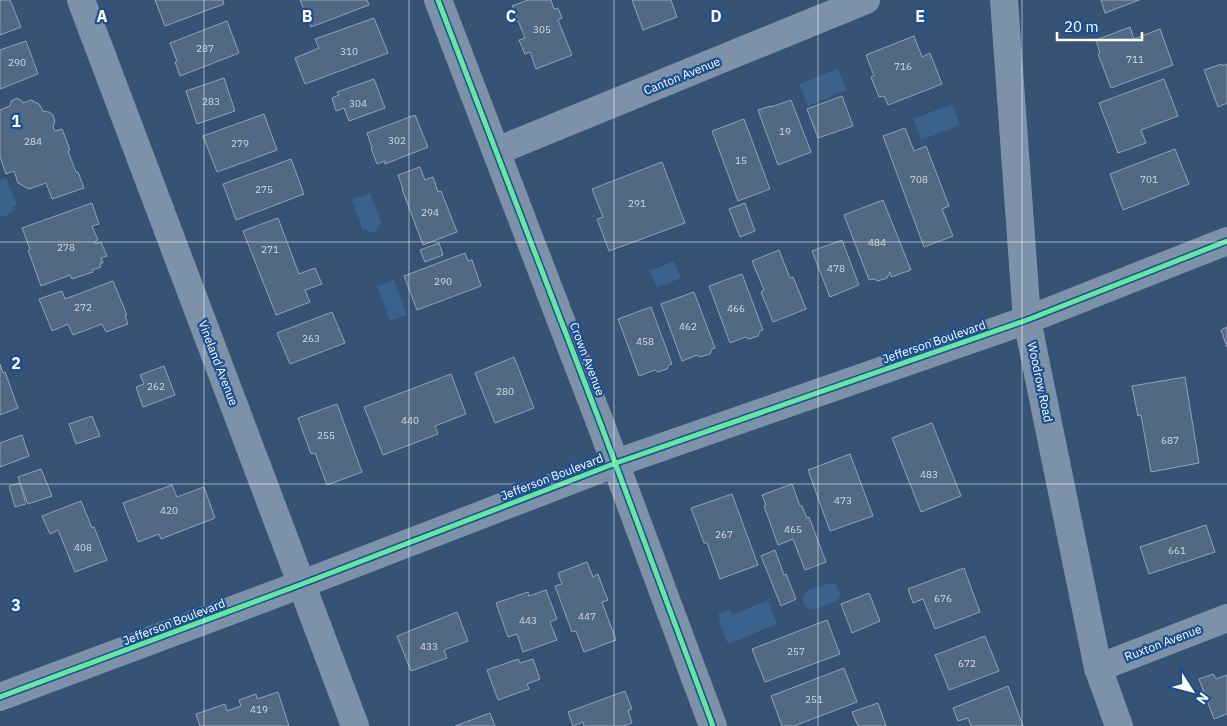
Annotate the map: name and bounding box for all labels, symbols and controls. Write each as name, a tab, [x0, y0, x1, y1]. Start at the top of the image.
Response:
text: A	[97, 6, 108, 26]
text: B	[302, 6, 313, 26]
text: C	[506, 6, 516, 26]
text: D	[710, 6, 722, 26]
text: E	[915, 6, 925, 26]
scale bar	[1057, 10, 1142, 42]
text: 20 m	[1064, 17, 1099, 36]
house number: 305	[533, 23, 551, 36]
house number: 287	[196, 42, 214, 55]
house number: 310	[340, 45, 358, 58]
street label: Canton Avenue	[641, 53, 723, 98]
house number: 711	[1126, 53, 1144, 66]
house number: 290	[8, 56, 26, 69]
house number: 716	[894, 60, 912, 73]
house number: 283	[202, 95, 220, 108]
house number: 304	[349, 97, 367, 110]
text: 1	[11, 111, 21, 131]
house number: 19	[779, 125, 791, 138]
house number: 302	[388, 134, 406, 147]
house number: 284	[24, 135, 42, 148]
house number: 279	[231, 137, 249, 150]
house number: 15	[735, 154, 747, 167]
house number: 708	[910, 173, 928, 186]
house number: 701	[1140, 173, 1158, 186]
house number: 275	[255, 183, 273, 196]
house number: 291	[628, 197, 646, 210]
house number: 294	[421, 206, 439, 219]
house number: 484	[868, 236, 886, 249]
house number: 278	[57, 241, 75, 254]
house number: 271	[261, 243, 279, 256]
house number: 478	[827, 262, 845, 275]
house number: 290	[434, 275, 452, 288]
house number: 272	[74, 301, 92, 314]
house number: 466	[727, 302, 745, 315]
street label: Jefferson Boulevard	[880, 317, 987, 366]
street label: Vineland Avenue	[195, 318, 242, 408]
street label: Crown Avenue	[567, 320, 608, 398]
house number: 462	[679, 320, 697, 333]
house number: 263	[302, 332, 320, 345]
house number: 458	[636, 335, 654, 348]
street label: Woodrow Road	[1025, 340, 1056, 423]
text: 2	[11, 353, 21, 373]
house number: 262	[147, 380, 165, 393]
house number: 280	[496, 385, 514, 398]
house number: 440	[401, 414, 419, 427]
house number: 255	[317, 429, 335, 442]
house number: 687	[1161, 434, 1179, 447]
street label: Jefferson Boulevard	[499, 450, 605, 503]
house number: 483	[920, 468, 938, 481]
house number: 473	[834, 494, 852, 507]
house number: 420	[160, 504, 178, 517]
house number: 465	[784, 523, 802, 536]
house number: 267	[715, 528, 733, 541]
house number: 408	[74, 541, 92, 554]
house number: 661	[1168, 544, 1186, 557]
house number: 676	[934, 592, 952, 605]
text: 3	[11, 595, 21, 615]
street label: Jefferson Boulevard	[121, 595, 227, 648]
house number: 447	[578, 610, 596, 623]
house number: 443	[519, 614, 537, 627]
street label: Ruxton Avenue	[1122, 621, 1204, 664]
house number: 433	[420, 640, 438, 653]
house number: 257	[787, 645, 805, 658]
house number: 672	[958, 657, 976, 670]
north arrow	[1167, 666, 1217, 716]
text: N	[1192, 689, 1213, 708]
house number: 251	[805, 693, 823, 706]
house number: 419	[250, 703, 268, 716]

